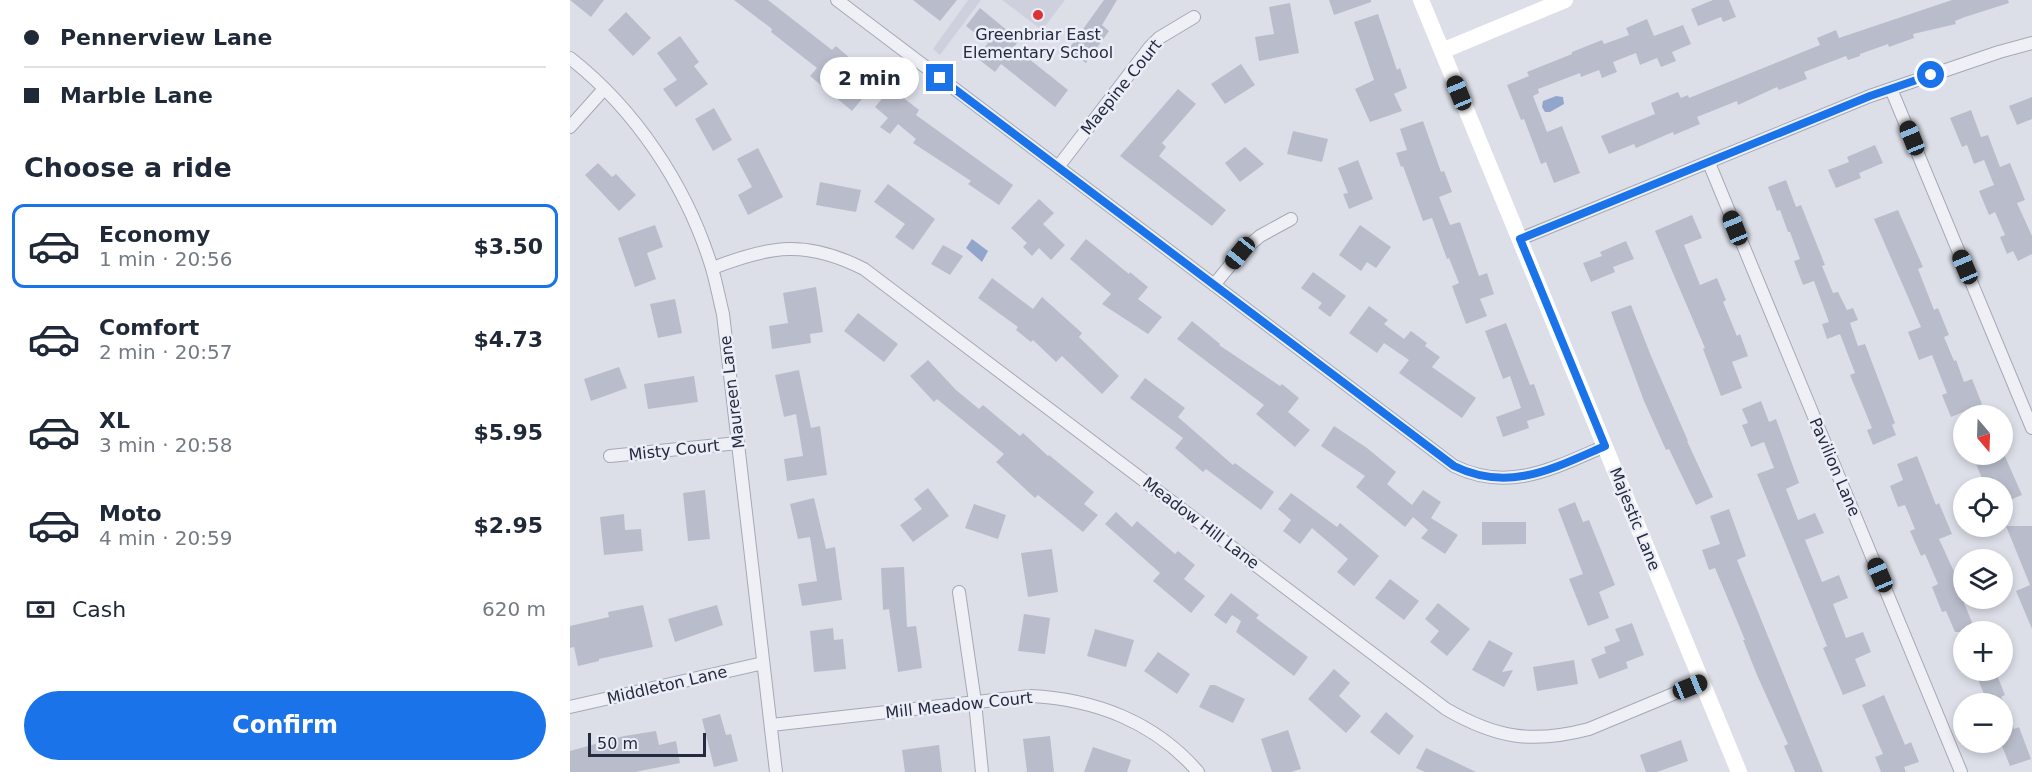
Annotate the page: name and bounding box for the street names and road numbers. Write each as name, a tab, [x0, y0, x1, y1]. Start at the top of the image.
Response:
street label: Maepine Court	[1077, 36, 1165, 138]
street label: Maureen Lane	[716, 334, 748, 450]
street label: Pavilion Lane	[1806, 415, 1864, 519]
street label: Misty Court	[628, 436, 720, 464]
street label: Majestic Lane	[1606, 465, 1664, 573]
street label: Meadow Hill Lane	[1139, 473, 1263, 573]
street label: Middleton Lane	[605, 662, 729, 708]
street label: Mill Meadow Court	[885, 688, 1033, 722]

